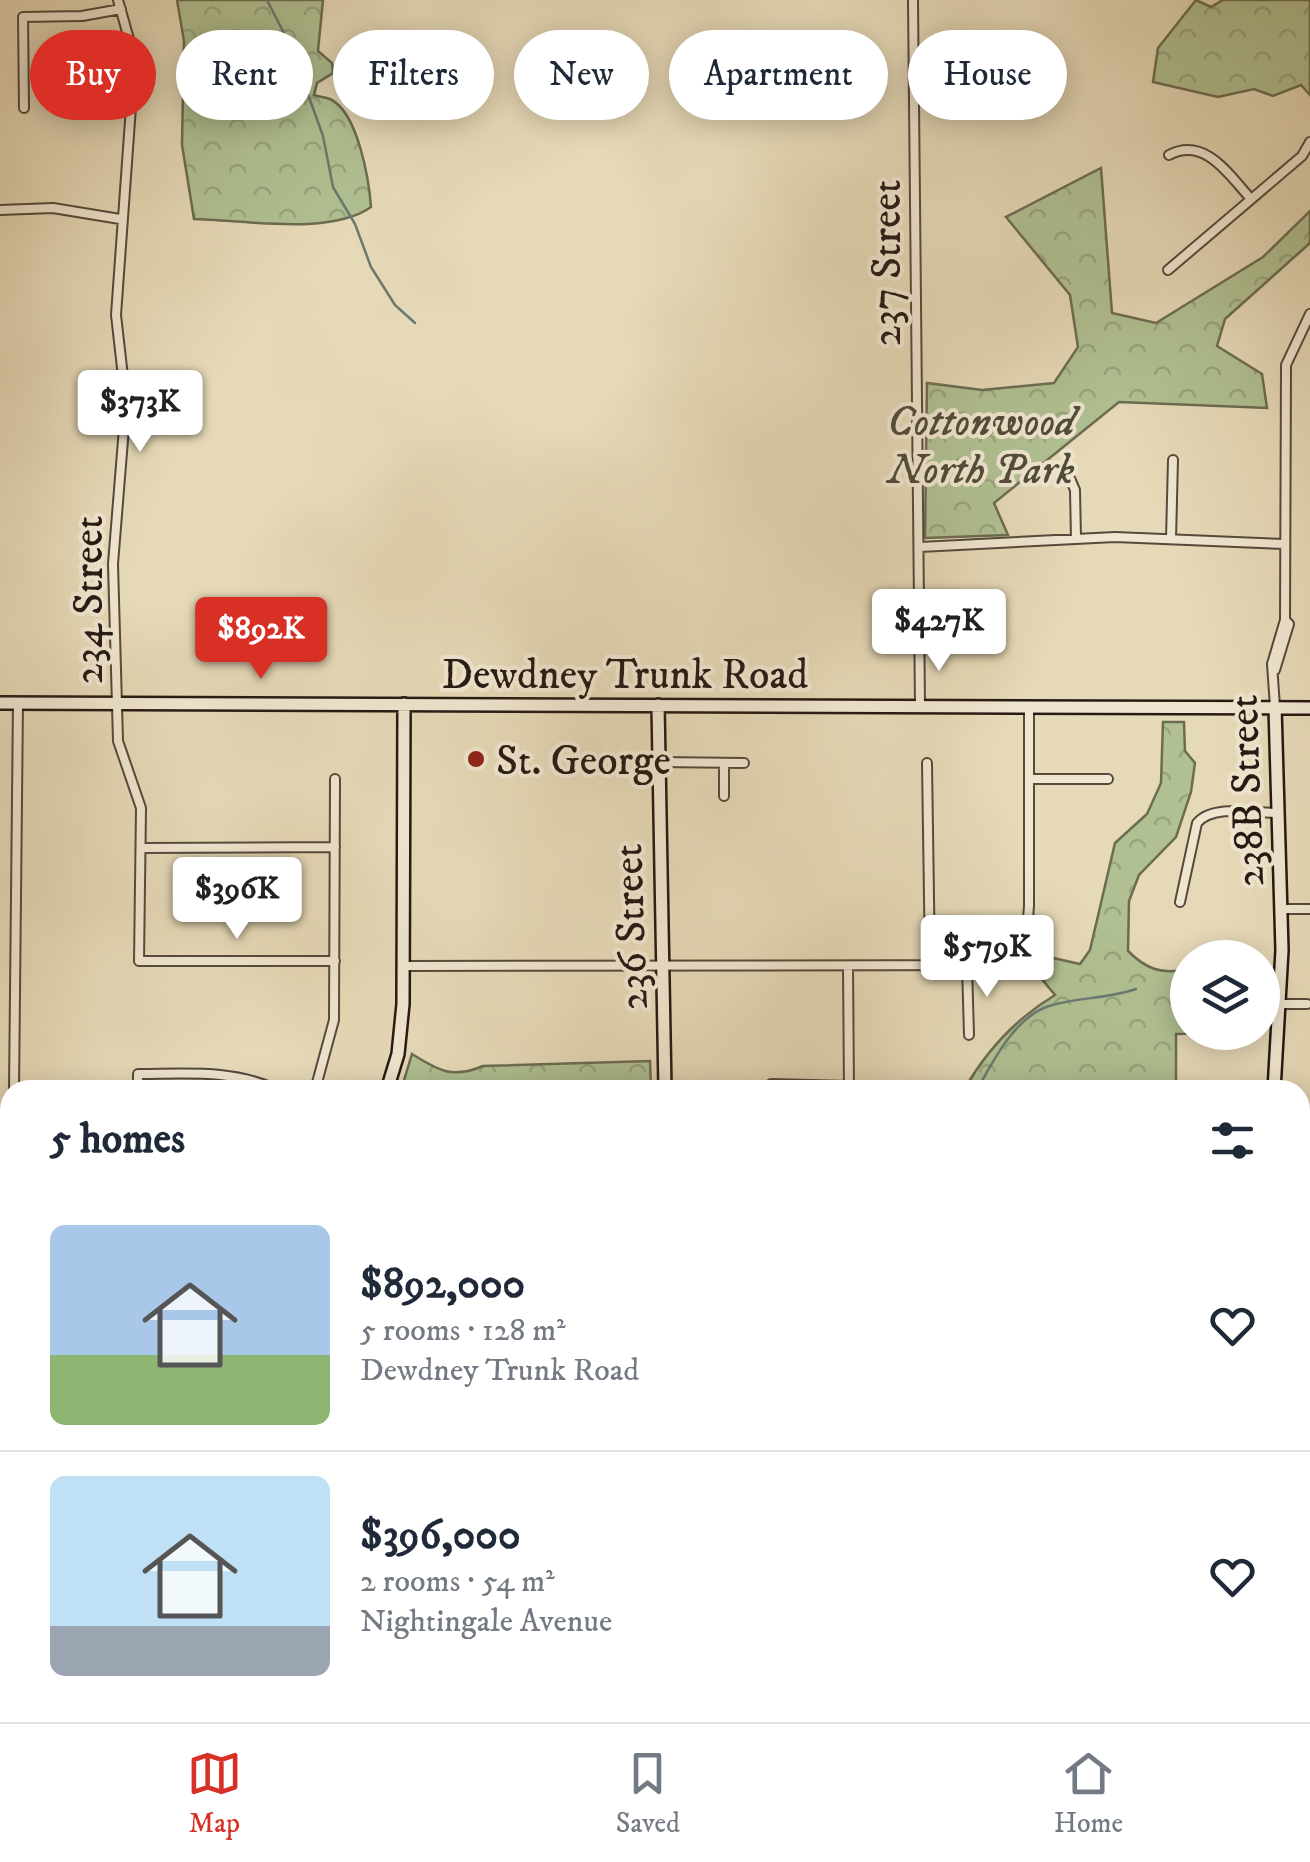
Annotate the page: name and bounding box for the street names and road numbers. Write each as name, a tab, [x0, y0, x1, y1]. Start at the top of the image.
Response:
street label: 237 Street	[862, 180, 914, 346]
street label: 234 Street	[64, 516, 116, 684]
street label: Dewdney Trunk Road	[442, 650, 808, 702]
street label: 238B Street	[1219, 694, 1277, 888]
street label: 236 Street	[603, 843, 661, 1011]

